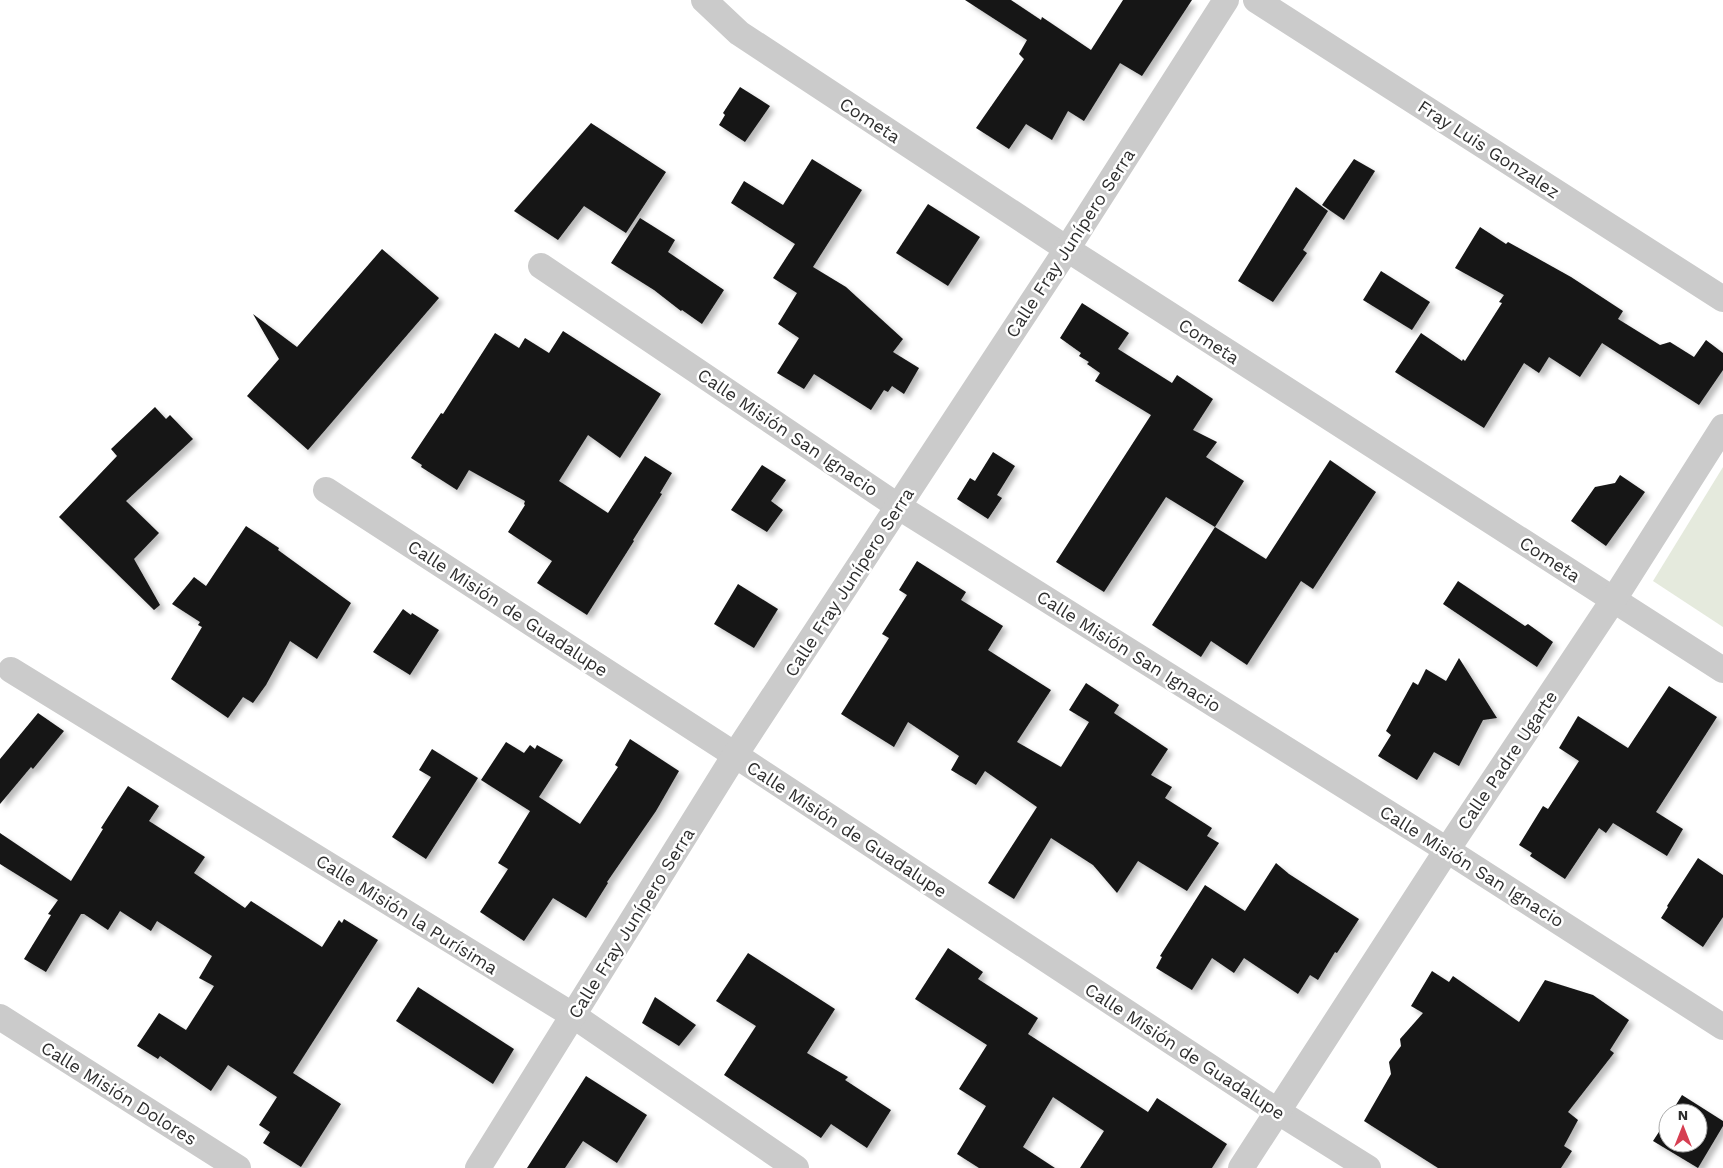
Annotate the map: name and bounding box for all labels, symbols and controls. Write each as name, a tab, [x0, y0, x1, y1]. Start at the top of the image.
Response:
street label: Cometa	[836, 93, 904, 147]
street label: Fray Luis Gonzalez	[1414, 95, 1564, 203]
street label: Calle Fray Junípero Serra	[1001, 145, 1139, 341]
street label: Cometa	[1175, 314, 1243, 368]
street label: Calle Misión San Ignacio	[694, 364, 882, 500]
street label: Calle Fray Junípero Serra	[780, 484, 918, 680]
street label: Cometa	[1516, 532, 1584, 586]
street label: Calle Misión de Guadalupe	[404, 535, 612, 681]
street label: Calle Misión San Ignacio	[1033, 586, 1225, 716]
street label: Calle Padre Ugarte	[1453, 686, 1561, 834]
street label: Calle Misión de Guadalupe	[743, 756, 951, 902]
street label: Calle Misión San Ignacio	[1376, 801, 1568, 931]
street label: Calle Fray Junípero Serra	[564, 824, 698, 1022]
street label: Calle Misión la Purísima	[312, 849, 502, 979]
street label: Calle Misión de Guadalupe	[1081, 978, 1289, 1124]
street label: Calle Misión Dolores	[37, 1037, 201, 1149]
north arrow	[1658, 1103, 1708, 1153]
text: N	[1678, 1107, 1688, 1123]

